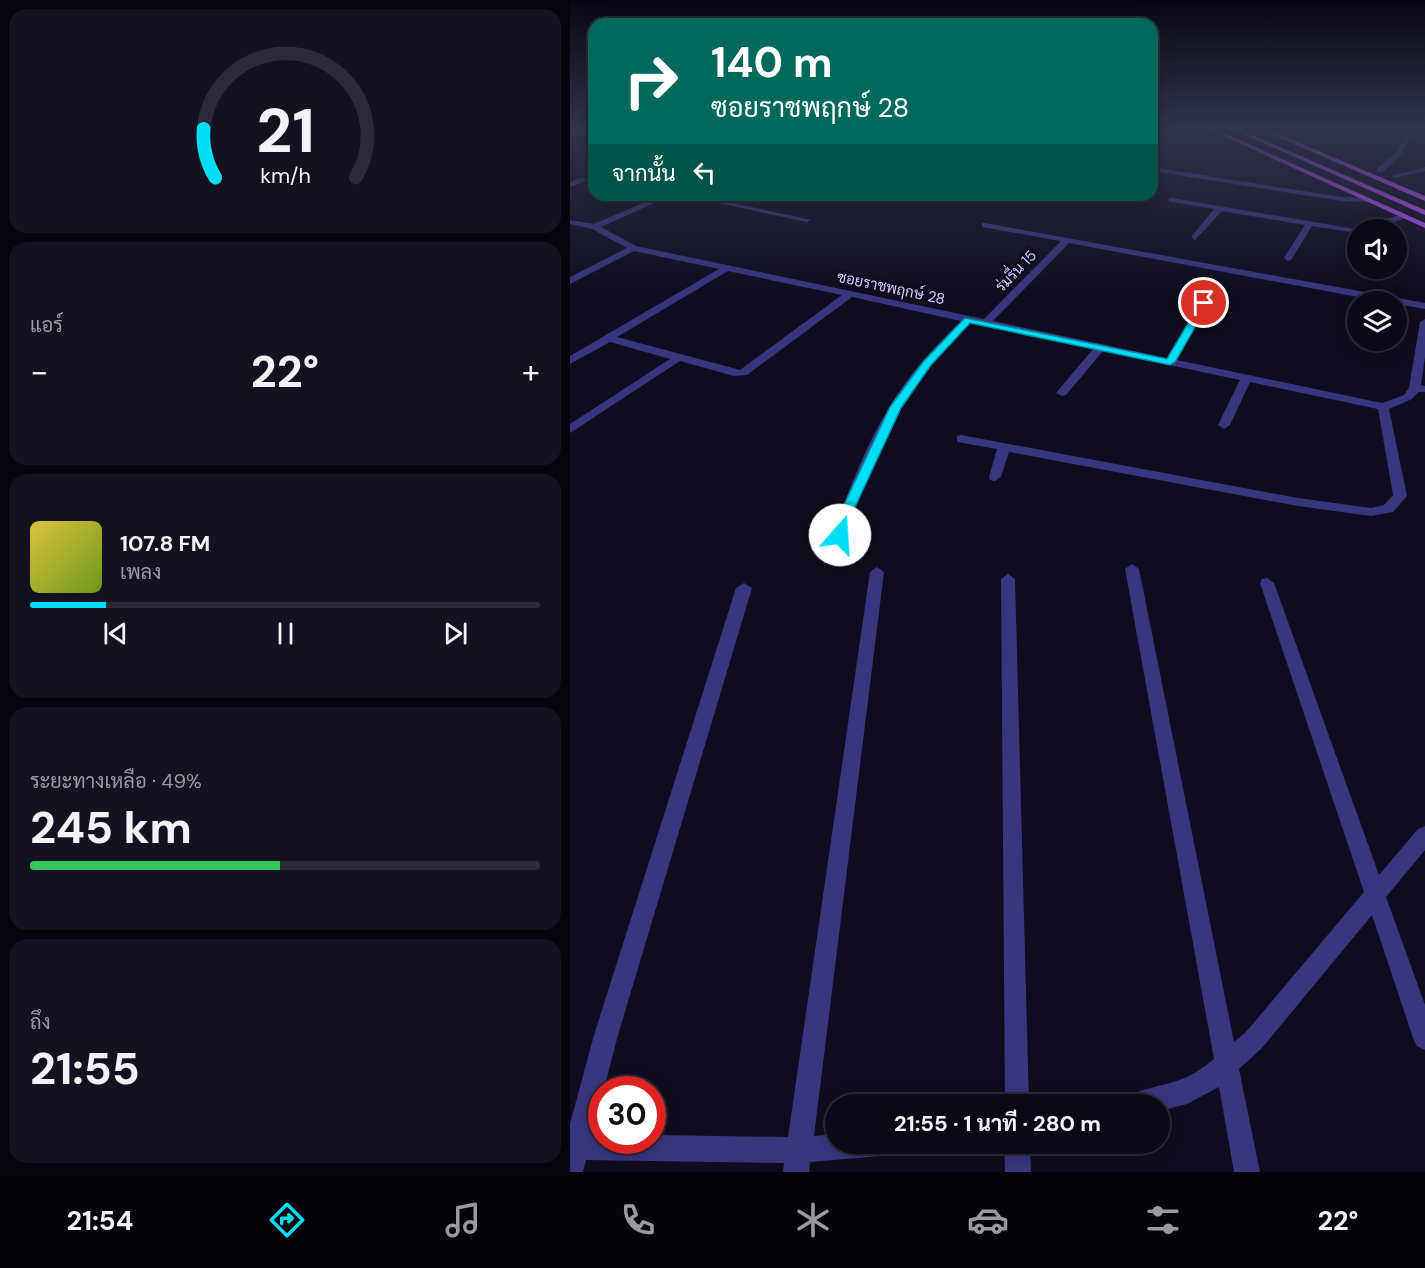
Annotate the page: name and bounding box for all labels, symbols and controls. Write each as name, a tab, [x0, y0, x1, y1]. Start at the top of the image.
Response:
text: 140 m	[711, 35, 833, 90]
icon: right	[612, 42, 690, 120]
text: 21	[256, 90, 314, 171]
text: ซอยราชพฤกษ์ 28	[711, 90, 909, 125]
icon: left	[688, 156, 721, 189]
text: จากนั้น	[612, 159, 676, 188]
text: km/h	[260, 162, 310, 190]
map controls	[1347, 219, 1407, 351]
button: sound	[1347, 219, 1407, 279]
street label: ร่มรื่น 15	[987, 242, 1041, 296]
street label: ซอยราชพฤกษ์ 28	[835, 267, 947, 309]
pin	[1178, 277, 1229, 328]
icon: arrive	[1187, 286, 1220, 319]
button: layers	[1347, 291, 1407, 351]
text: แอร์	[30, 312, 63, 338]
text: 22°	[251, 342, 319, 401]
text: −	[30, 350, 48, 393]
text: +	[522, 350, 540, 393]
position arrow	[808, 503, 872, 567]
text: 107.8 FM	[120, 529, 210, 558]
text: เพลง	[120, 559, 161, 585]
icon: previous	[99, 617, 132, 650]
icon: pause	[269, 617, 302, 650]
icon: next	[439, 617, 472, 650]
text: ระยะทางเหลือ · 49%	[30, 768, 202, 794]
text: 245 km	[30, 798, 192, 857]
text: ถึง	[30, 1009, 51, 1035]
text: 21:55	[30, 1039, 140, 1098]
speed limit sign: 30	[588, 1076, 666, 1154]
text: 21:55 · 1 นาที · 280 m	[894, 1109, 1101, 1138]
icon: directions	[266, 1199, 308, 1241]
icon: music	[442, 1199, 484, 1241]
icon: phone	[617, 1199, 659, 1241]
icon: climate	[792, 1199, 834, 1241]
icon: car	[967, 1199, 1009, 1241]
icon: filters	[1142, 1199, 1184, 1241]
text: 21:54	[67, 1203, 133, 1238]
text: 22°	[1317, 1203, 1358, 1238]

